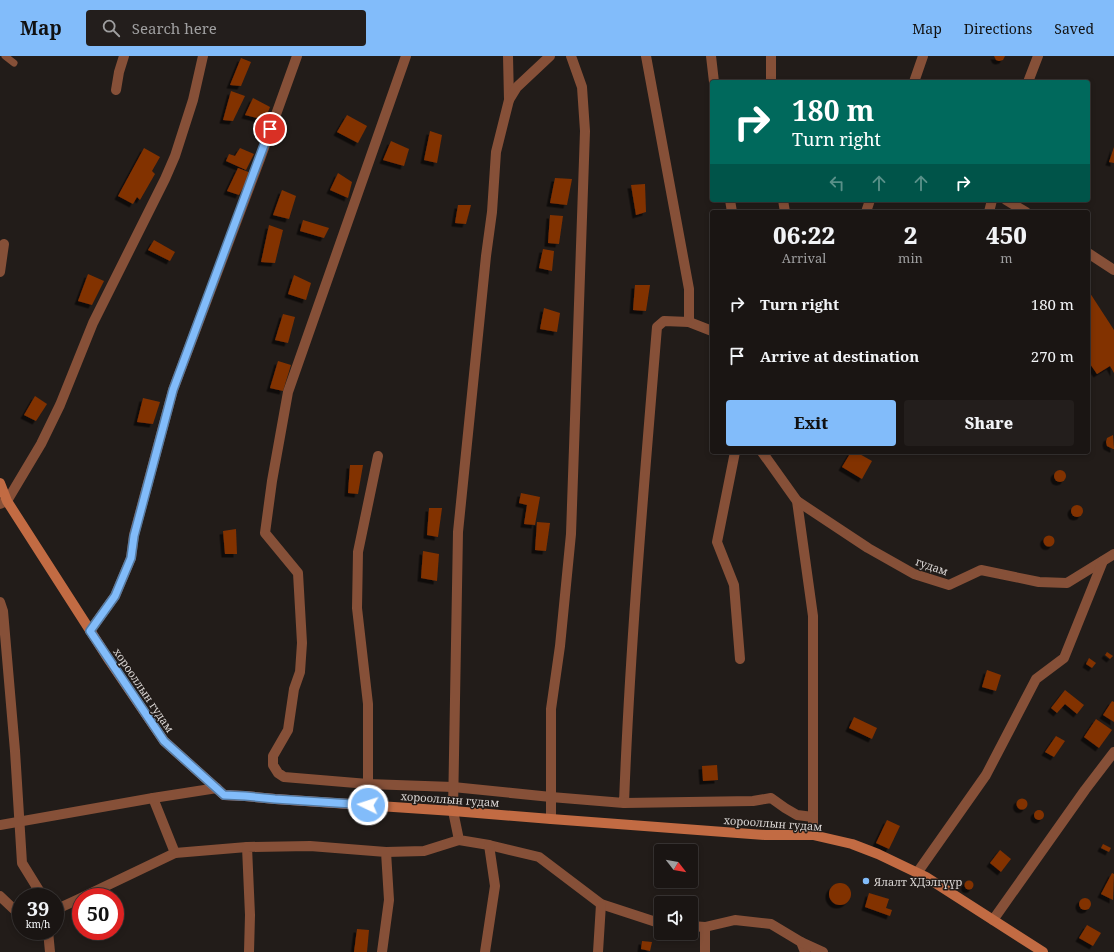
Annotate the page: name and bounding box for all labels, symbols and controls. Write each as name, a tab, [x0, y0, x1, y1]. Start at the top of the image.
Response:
search box	[86, 10, 366, 46]
text: Map	[20, 15, 62, 41]
icon: search	[100, 17, 122, 39]
text: Search here	[132, 18, 217, 38]
text: Map	[912, 19, 942, 38]
text: Directions	[964, 19, 1032, 38]
text: Saved	[1054, 19, 1094, 38]
text: 180 m	[792, 91, 874, 129]
icon: right	[726, 96, 778, 148]
pin	[253, 112, 287, 146]
icon: arrive	[259, 118, 281, 140]
text: Turn right	[792, 127, 881, 151]
icon: left	[826, 172, 848, 194]
icon: ahead	[868, 172, 890, 194]
icon: ahead	[910, 172, 932, 194]
icon: right	[952, 172, 974, 194]
text: 06:22	[773, 218, 835, 251]
text: 2	[904, 218, 917, 251]
text: 450	[986, 218, 1027, 251]
text: Arrival	[782, 249, 826, 267]
text: min	[898, 249, 923, 267]
text: m	[1000, 249, 1013, 267]
icon: right	[726, 293, 748, 315]
text: Turn right	[760, 294, 839, 314]
text: 180 m	[1031, 294, 1074, 314]
icon: arrive	[726, 345, 748, 367]
text: Arrive at destination	[760, 346, 919, 366]
text: 270 m	[1031, 346, 1074, 366]
button: Exit	[726, 400, 896, 446]
button: Share	[904, 400, 1074, 446]
street label: гудам	[914, 553, 950, 579]
street label: хорооллын гудам	[110, 645, 178, 735]
position arrow	[347, 784, 389, 826]
street label: хорооллын гудам	[400, 788, 500, 810]
street label: хорооллын гудам	[723, 812, 823, 834]
north arrow	[654, 844, 698, 888]
map controls	[654, 844, 698, 940]
place label: Ялалт ХДэлгүүр	[873, 874, 962, 889]
marker: Ялалт ХДэлгүүр	[861, 876, 871, 886]
speed limit sign: 50	[72, 888, 124, 940]
text: 39	[27, 895, 49, 922]
button: sound	[654, 896, 698, 940]
text: km/h	[26, 917, 50, 931]

